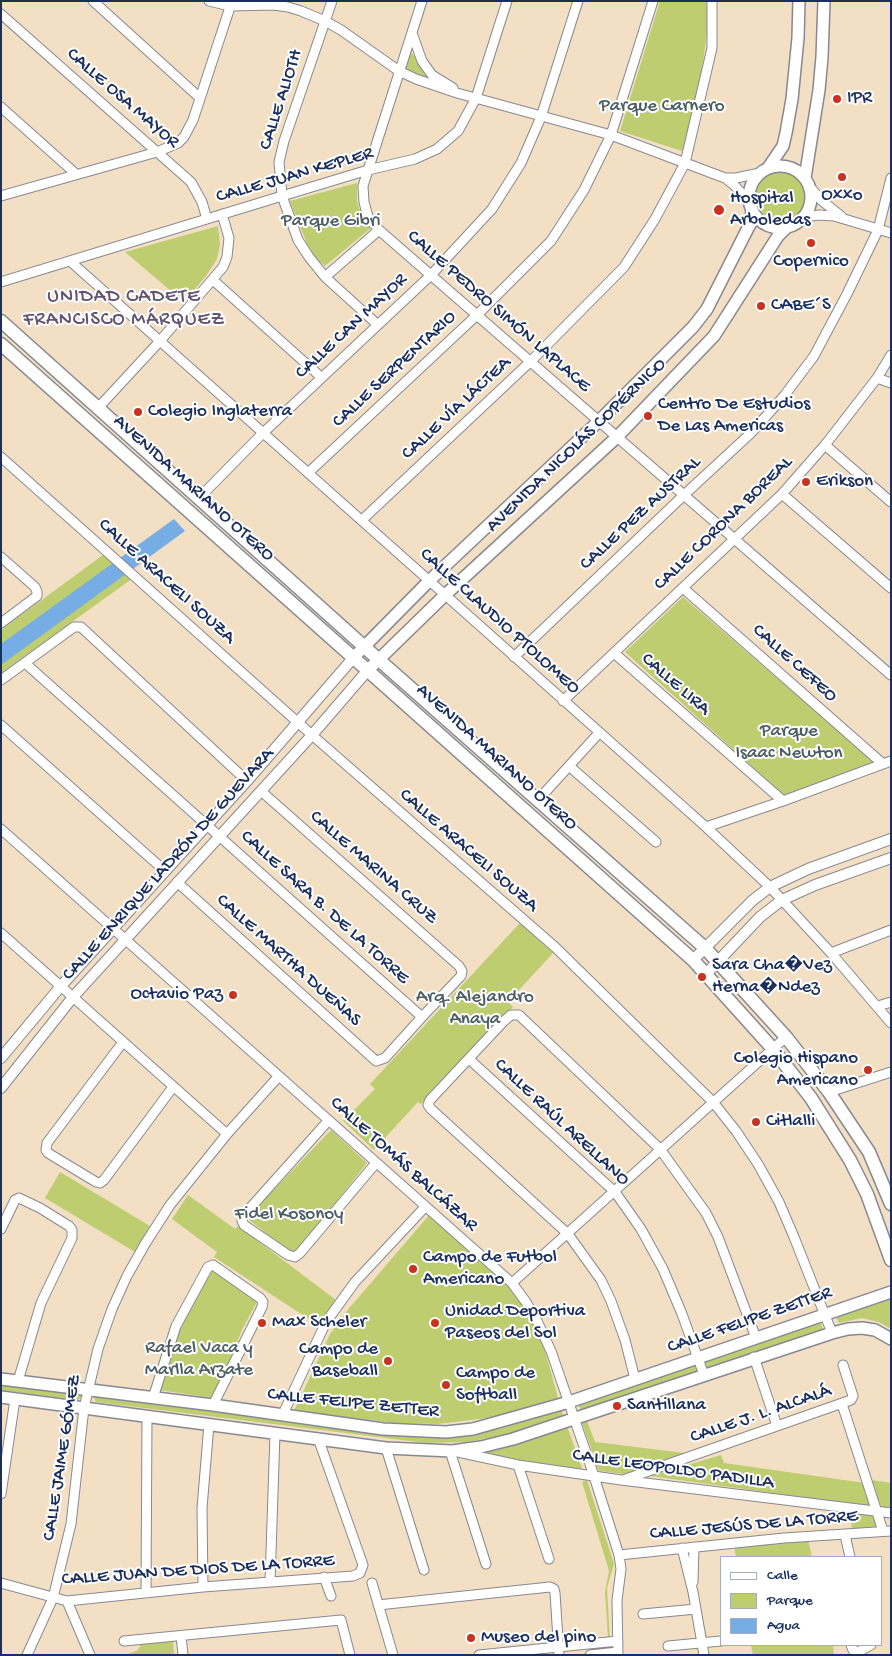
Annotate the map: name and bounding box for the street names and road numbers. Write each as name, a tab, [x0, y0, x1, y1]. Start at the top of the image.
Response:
street label: CALLE OSA MAYOR	[61, 44, 183, 154]
street label: CALLE ALIOTH	[255, 47, 309, 153]
street label: CALLE JUAN KEPLER	[214, 143, 376, 209]
street label: CALLE PEDRO SIMÓN LAPLACE	[401, 226, 595, 398]
street label: CALLE CAN MAYOR	[291, 269, 413, 385]
street label: CALLE SERPENTARIO	[328, 307, 462, 433]
street label: CALLE VÍA LÁCTEA	[398, 352, 516, 466]
street label: AVENIDA NICOLÁS COPÉRNICO	[482, 354, 672, 538]
street label: AVENIDA MARIANO OTERO	[108, 411, 278, 567]
street label: CALLE PEZ AUSTRAL	[576, 452, 706, 576]
street label: CALLE CORONA BOREAL	[650, 452, 798, 596]
street label: CALLE ARACELI SOUZA	[93, 514, 239, 650]
street label: CALLE CLAUDIO PTOLOMEO	[414, 544, 584, 700]
street label: CALLE CEFEO	[747, 620, 841, 708]
street label: CALLE LIRA	[636, 649, 714, 721]
street label: AVENIDA MARIANO OTERO	[411, 680, 581, 836]
street label: CALLE ENRIQUE LADRÓN DE GUEVARA	[58, 744, 280, 986]
street label: CALLE ARACELI SOUZA	[394, 784, 542, 918]
street label: CALLE MARINA CRUZ	[304, 806, 442, 930]
street label: CALLE SARA B. DE LA TORRE	[235, 826, 413, 990]
street label: CALLE MARTHA DUEÑAS	[211, 890, 365, 1032]
street label: CALLE RAÚL ARELLANO	[488, 1054, 634, 1192]
street label: CALLE TOMÁS BALCÁZAR	[324, 1093, 482, 1237]
street label: CALLE FELIPE ZETTER	[665, 1282, 835, 1360]
street label: CALLE JAIME GÓMEZ	[39, 1373, 87, 1543]
street label: CALLE J. L. ALCALÁ	[688, 1380, 834, 1450]
street label: CALLE FELIPE ZETTER	[266, 1384, 440, 1424]
street label: CALLE LEOPOLDO PADILLA	[571, 1445, 775, 1495]
street label: CALLE JESÚS DE LA TORRE	[649, 1506, 859, 1546]
street label: CALLE JUAN DE DIOS DE LA TORRE	[61, 1550, 335, 1592]

